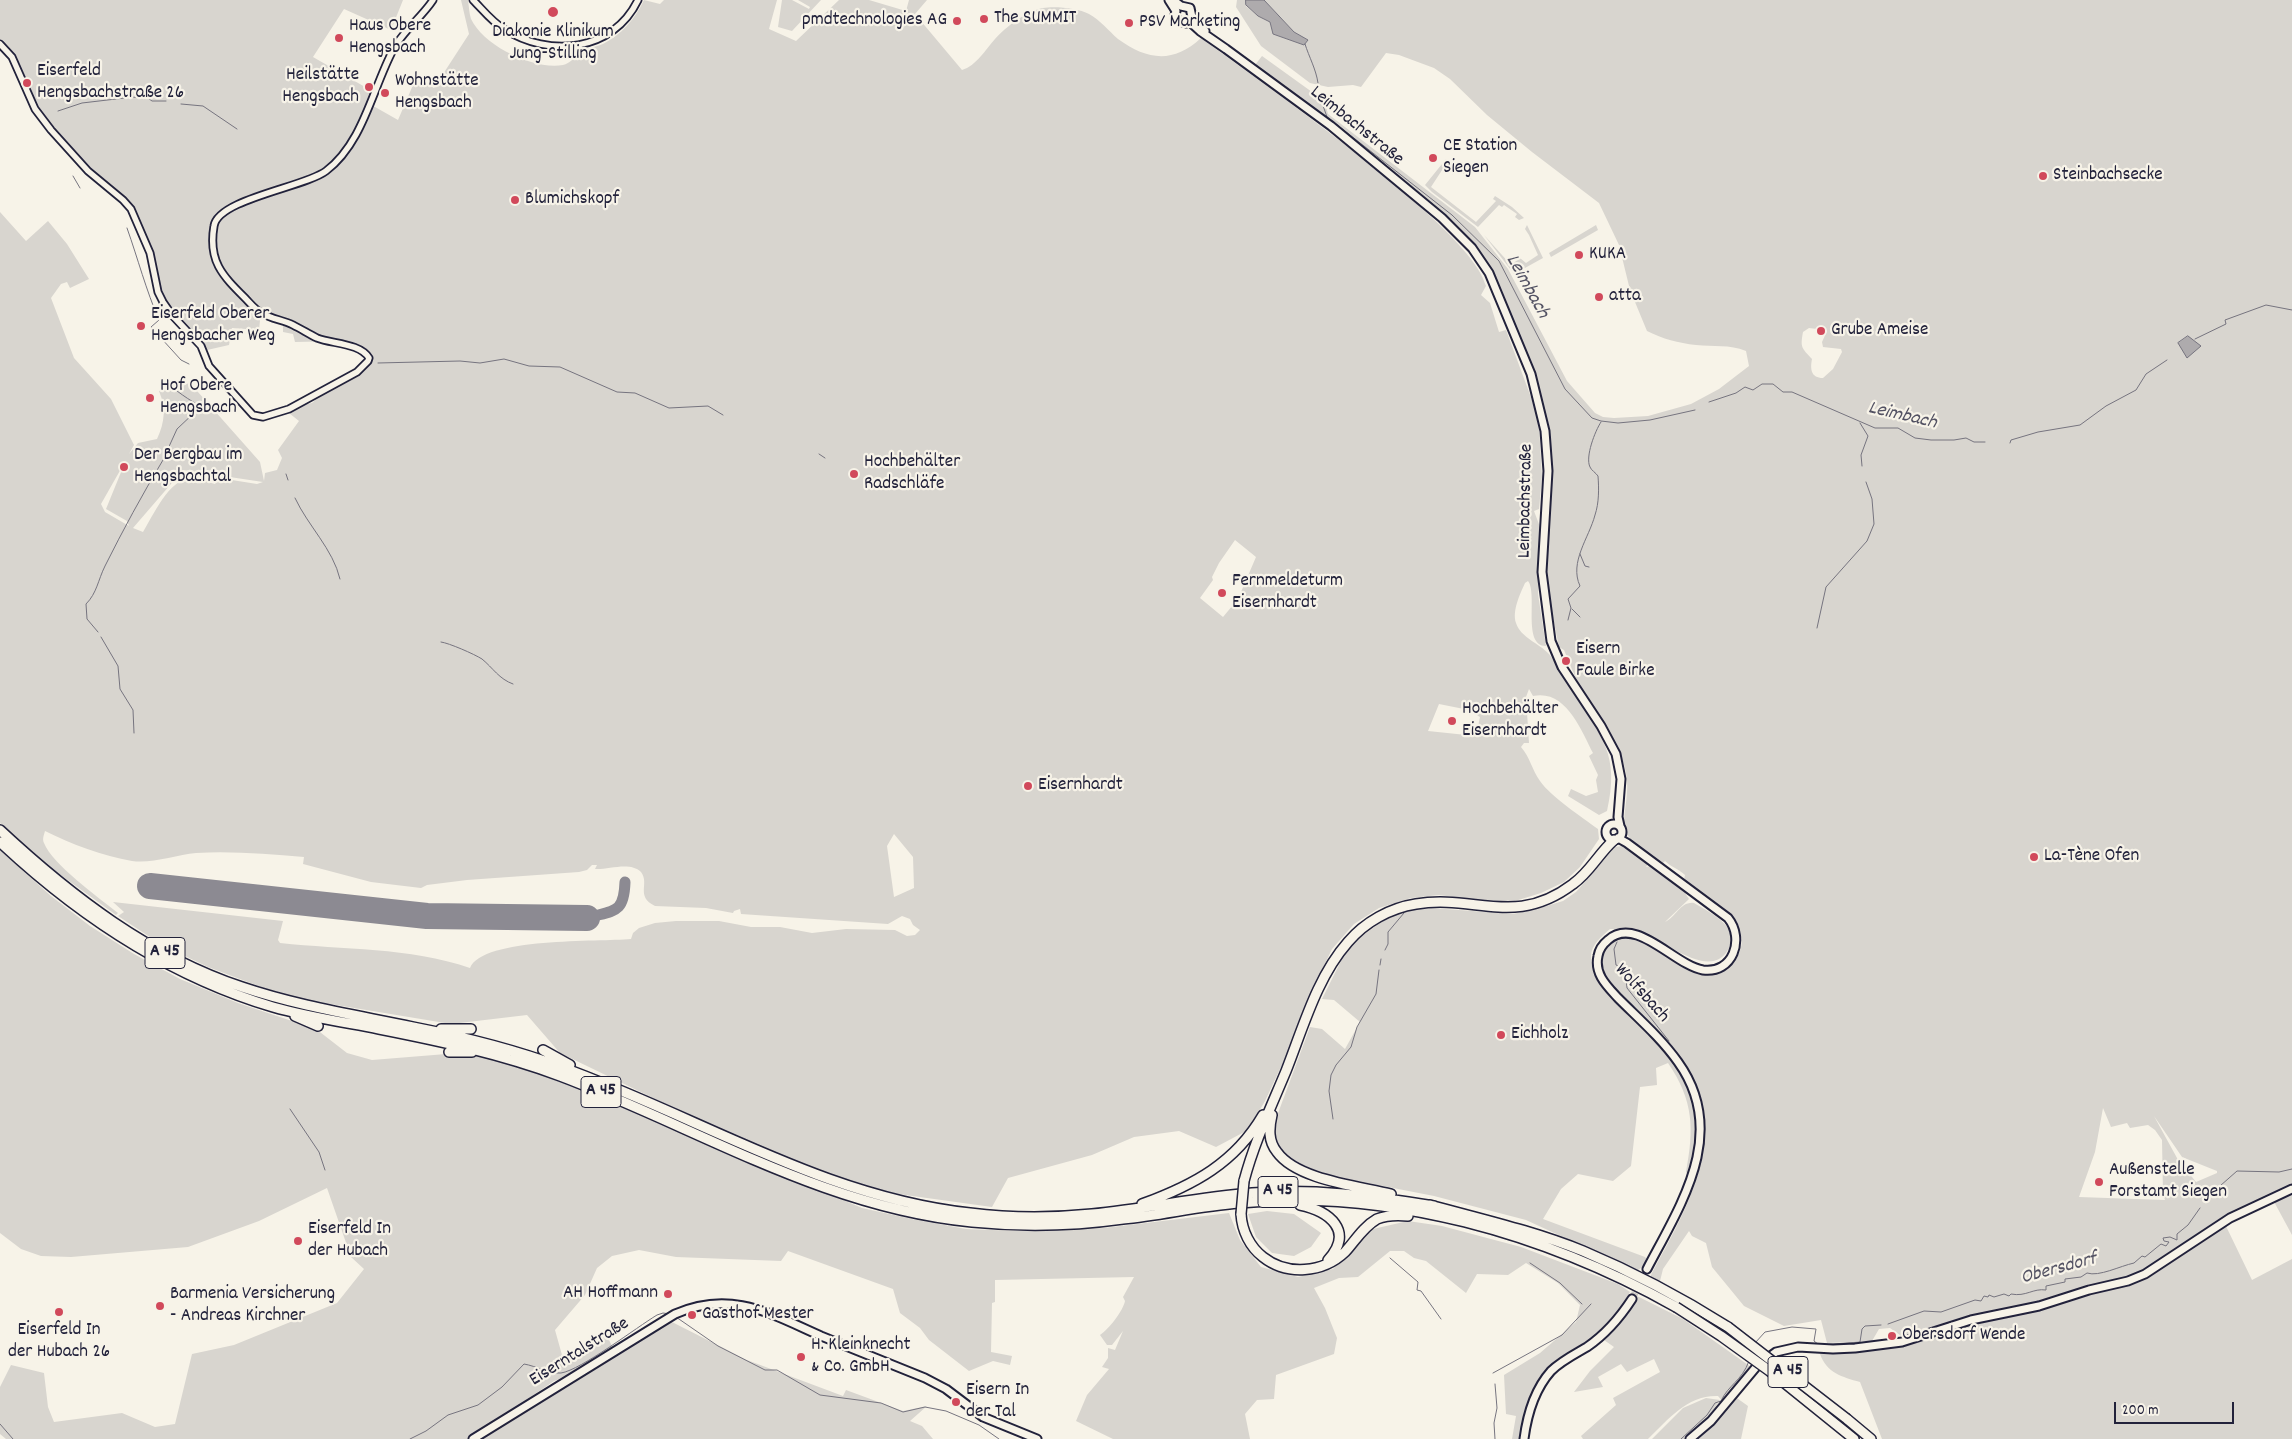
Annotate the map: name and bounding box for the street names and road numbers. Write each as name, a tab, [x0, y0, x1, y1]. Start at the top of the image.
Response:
street label: Leimbachstraße	[1304, 82, 1408, 172]
street label: Leimbachstraße	[1515, 444, 1539, 558]
road number: A 45	[145, 938, 185, 968]
street label: Wolfsbach	[1608, 960, 1674, 1028]
road number: A 45	[581, 1076, 621, 1108]
road number: A 45	[1258, 1176, 1298, 1208]
street label: Eiserntalstraße	[526, 1313, 634, 1393]
road number: A 45	[1768, 1356, 1808, 1388]

